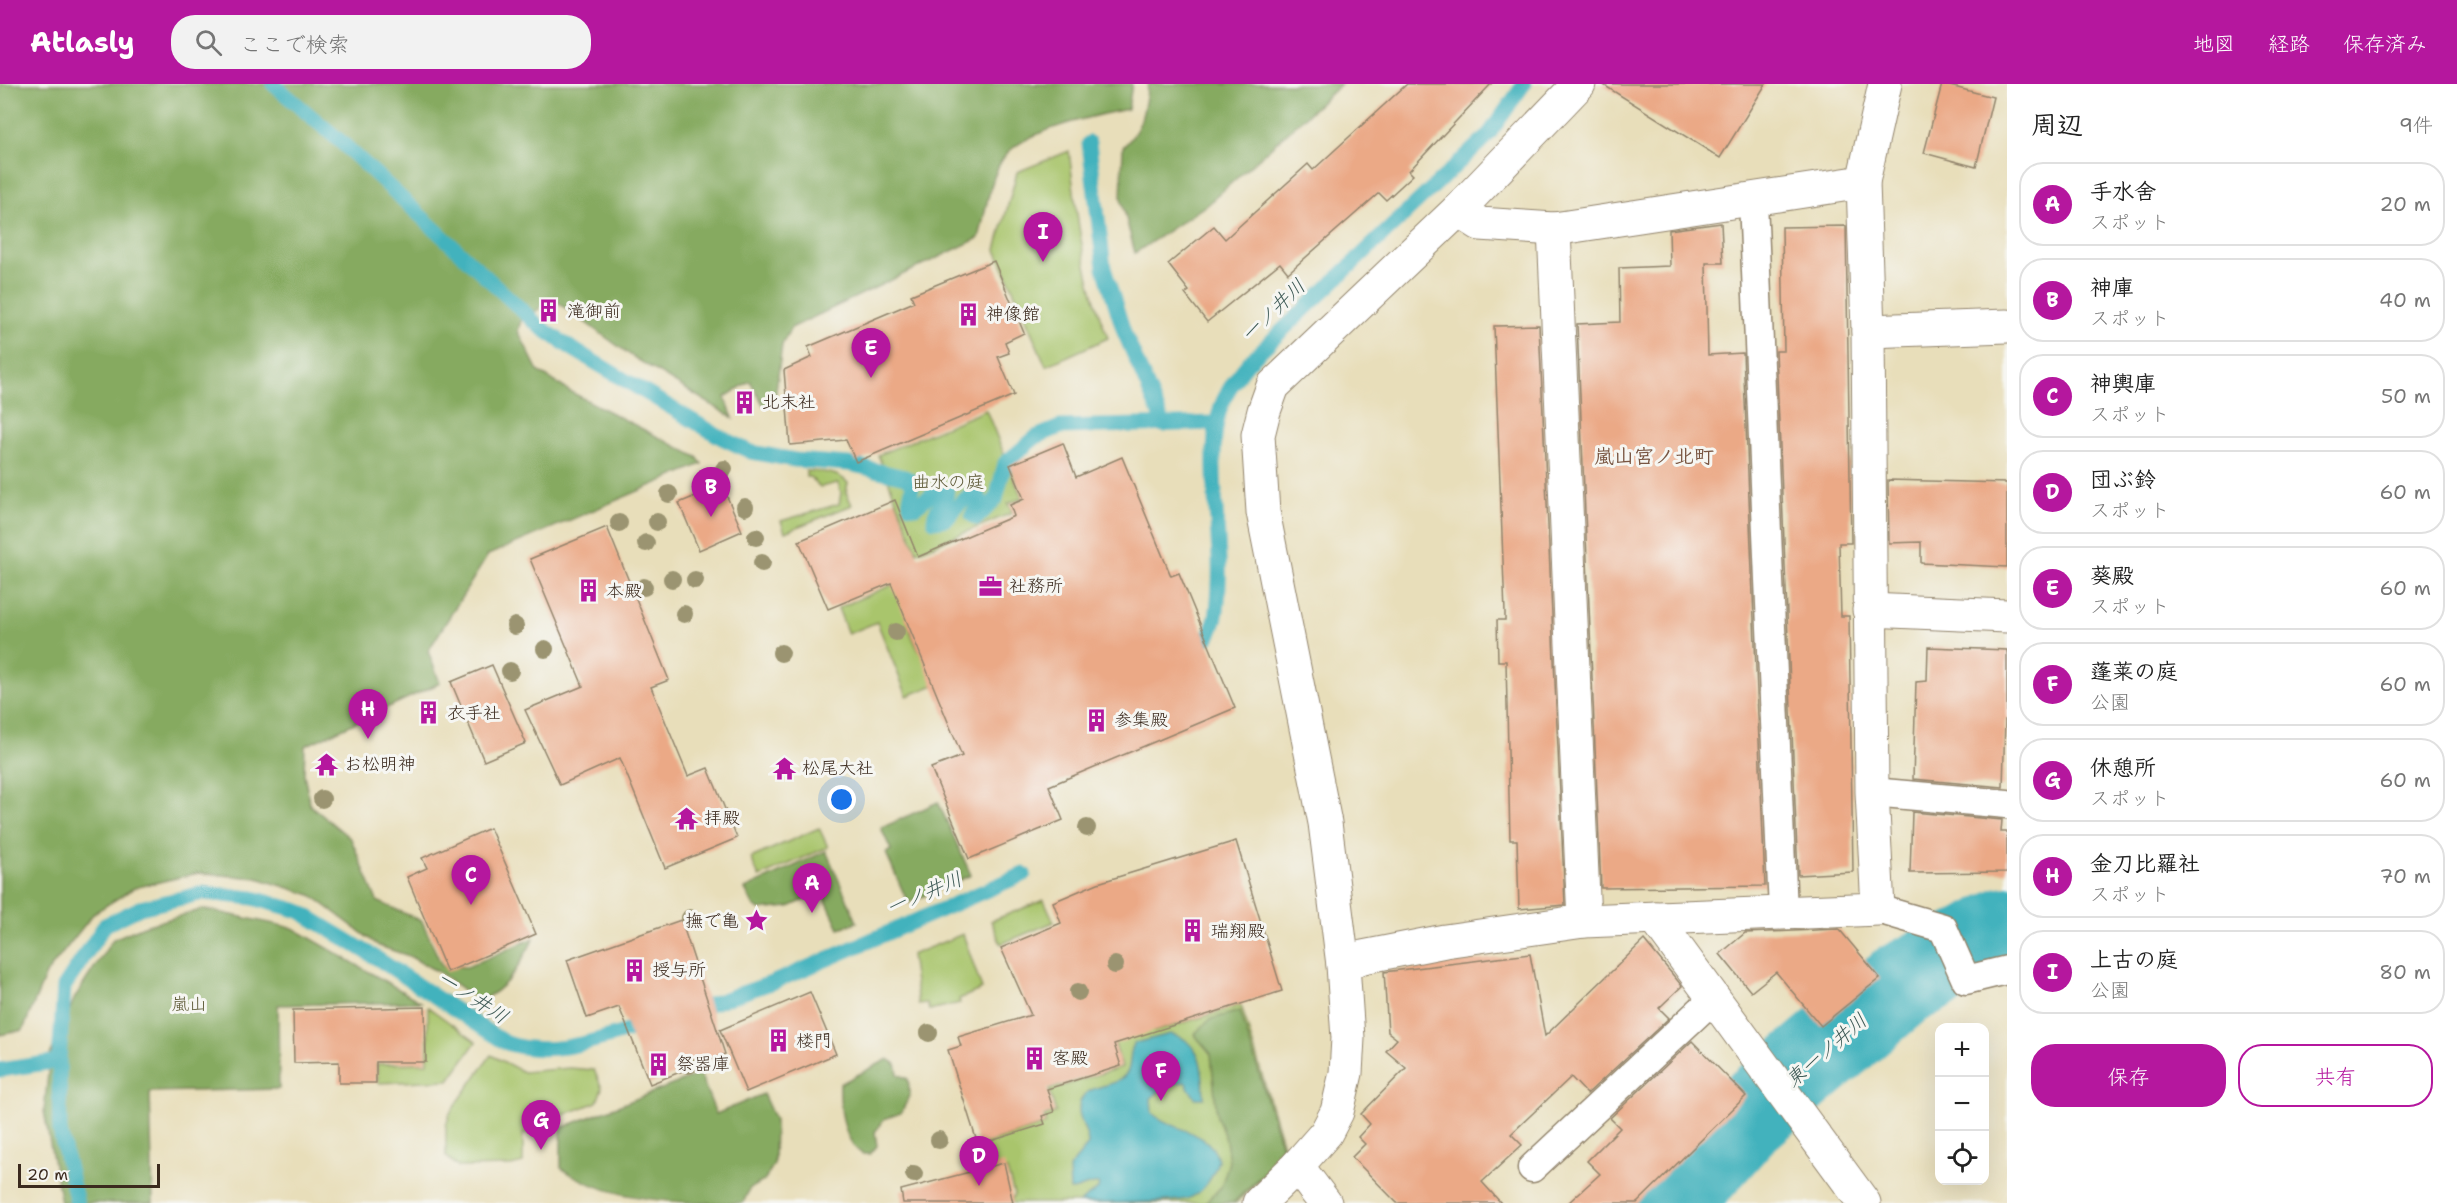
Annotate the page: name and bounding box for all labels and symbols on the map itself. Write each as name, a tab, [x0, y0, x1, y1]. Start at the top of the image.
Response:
pin: I	[1024, 212, 1062, 262]
water label: 一ノ井川	[1235, 273, 1311, 347]
building icon: 滝御前	[536, 298, 562, 324]
place label: 滝御前	[567, 299, 621, 323]
building icon: 神像館	[955, 301, 981, 327]
place label: 神像館	[986, 302, 1040, 326]
pin: E	[852, 328, 890, 378]
building icon: 北末社	[731, 389, 757, 415]
place label: 北末社	[762, 390, 816, 414]
district label: 嵐山宮ノ北町	[1594, 443, 1714, 469]
pin: B	[692, 468, 730, 517]
park label: 曲水の庭	[912, 470, 984, 494]
office icon: 社務所	[978, 573, 1004, 599]
place label: 社務所	[1009, 574, 1063, 598]
building icon: 本殿	[575, 578, 601, 604]
place label: 本殿	[606, 579, 642, 603]
pin: H	[348, 690, 388, 739]
building icon: 衣手社	[416, 700, 442, 726]
place label: 衣手社	[447, 701, 501, 725]
building icon: 参集殿	[1083, 707, 1109, 733]
place label: 参集殿	[1114, 708, 1168, 732]
temple icon: お松明神	[313, 751, 339, 777]
place label: お松明神	[344, 752, 416, 776]
temple icon: 松尾大社	[771, 755, 797, 781]
place label: 松尾大社	[802, 756, 874, 780]
your location	[827, 785, 856, 814]
temple icon: 拝殿	[673, 805, 699, 831]
place label: 拝殿	[704, 806, 740, 830]
pin: C	[452, 856, 490, 905]
pin: A	[792, 864, 832, 913]
water label: 一ノ井川	[882, 865, 966, 921]
place icon: 撫で亀	[744, 908, 770, 934]
place label: 撫で亀	[685, 909, 739, 933]
building icon: 瑞翔殿	[1180, 918, 1206, 944]
place label: 瑞翔殿	[1211, 919, 1265, 943]
building icon: 授与所	[621, 957, 647, 983]
place label: 授与所	[652, 958, 706, 982]
water label: 一ノ井川	[432, 964, 514, 1030]
park label: 嵐山	[171, 992, 207, 1016]
water label: 東一ノ井川	[1780, 1007, 1872, 1093]
building icon: 楼門	[765, 1028, 791, 1054]
place label: 楼門	[796, 1029, 832, 1053]
building icon: 客殿	[1021, 1045, 1047, 1071]
place label: 客殿	[1052, 1046, 1088, 1070]
building icon: 祭器庫	[645, 1051, 671, 1077]
place label: 祭器庫	[676, 1052, 730, 1076]
pin: F	[1142, 1052, 1180, 1101]
pin: G	[522, 1100, 560, 1150]
pin: D	[960, 1136, 998, 1186]
scale bar	[18, 1161, 160, 1188]

